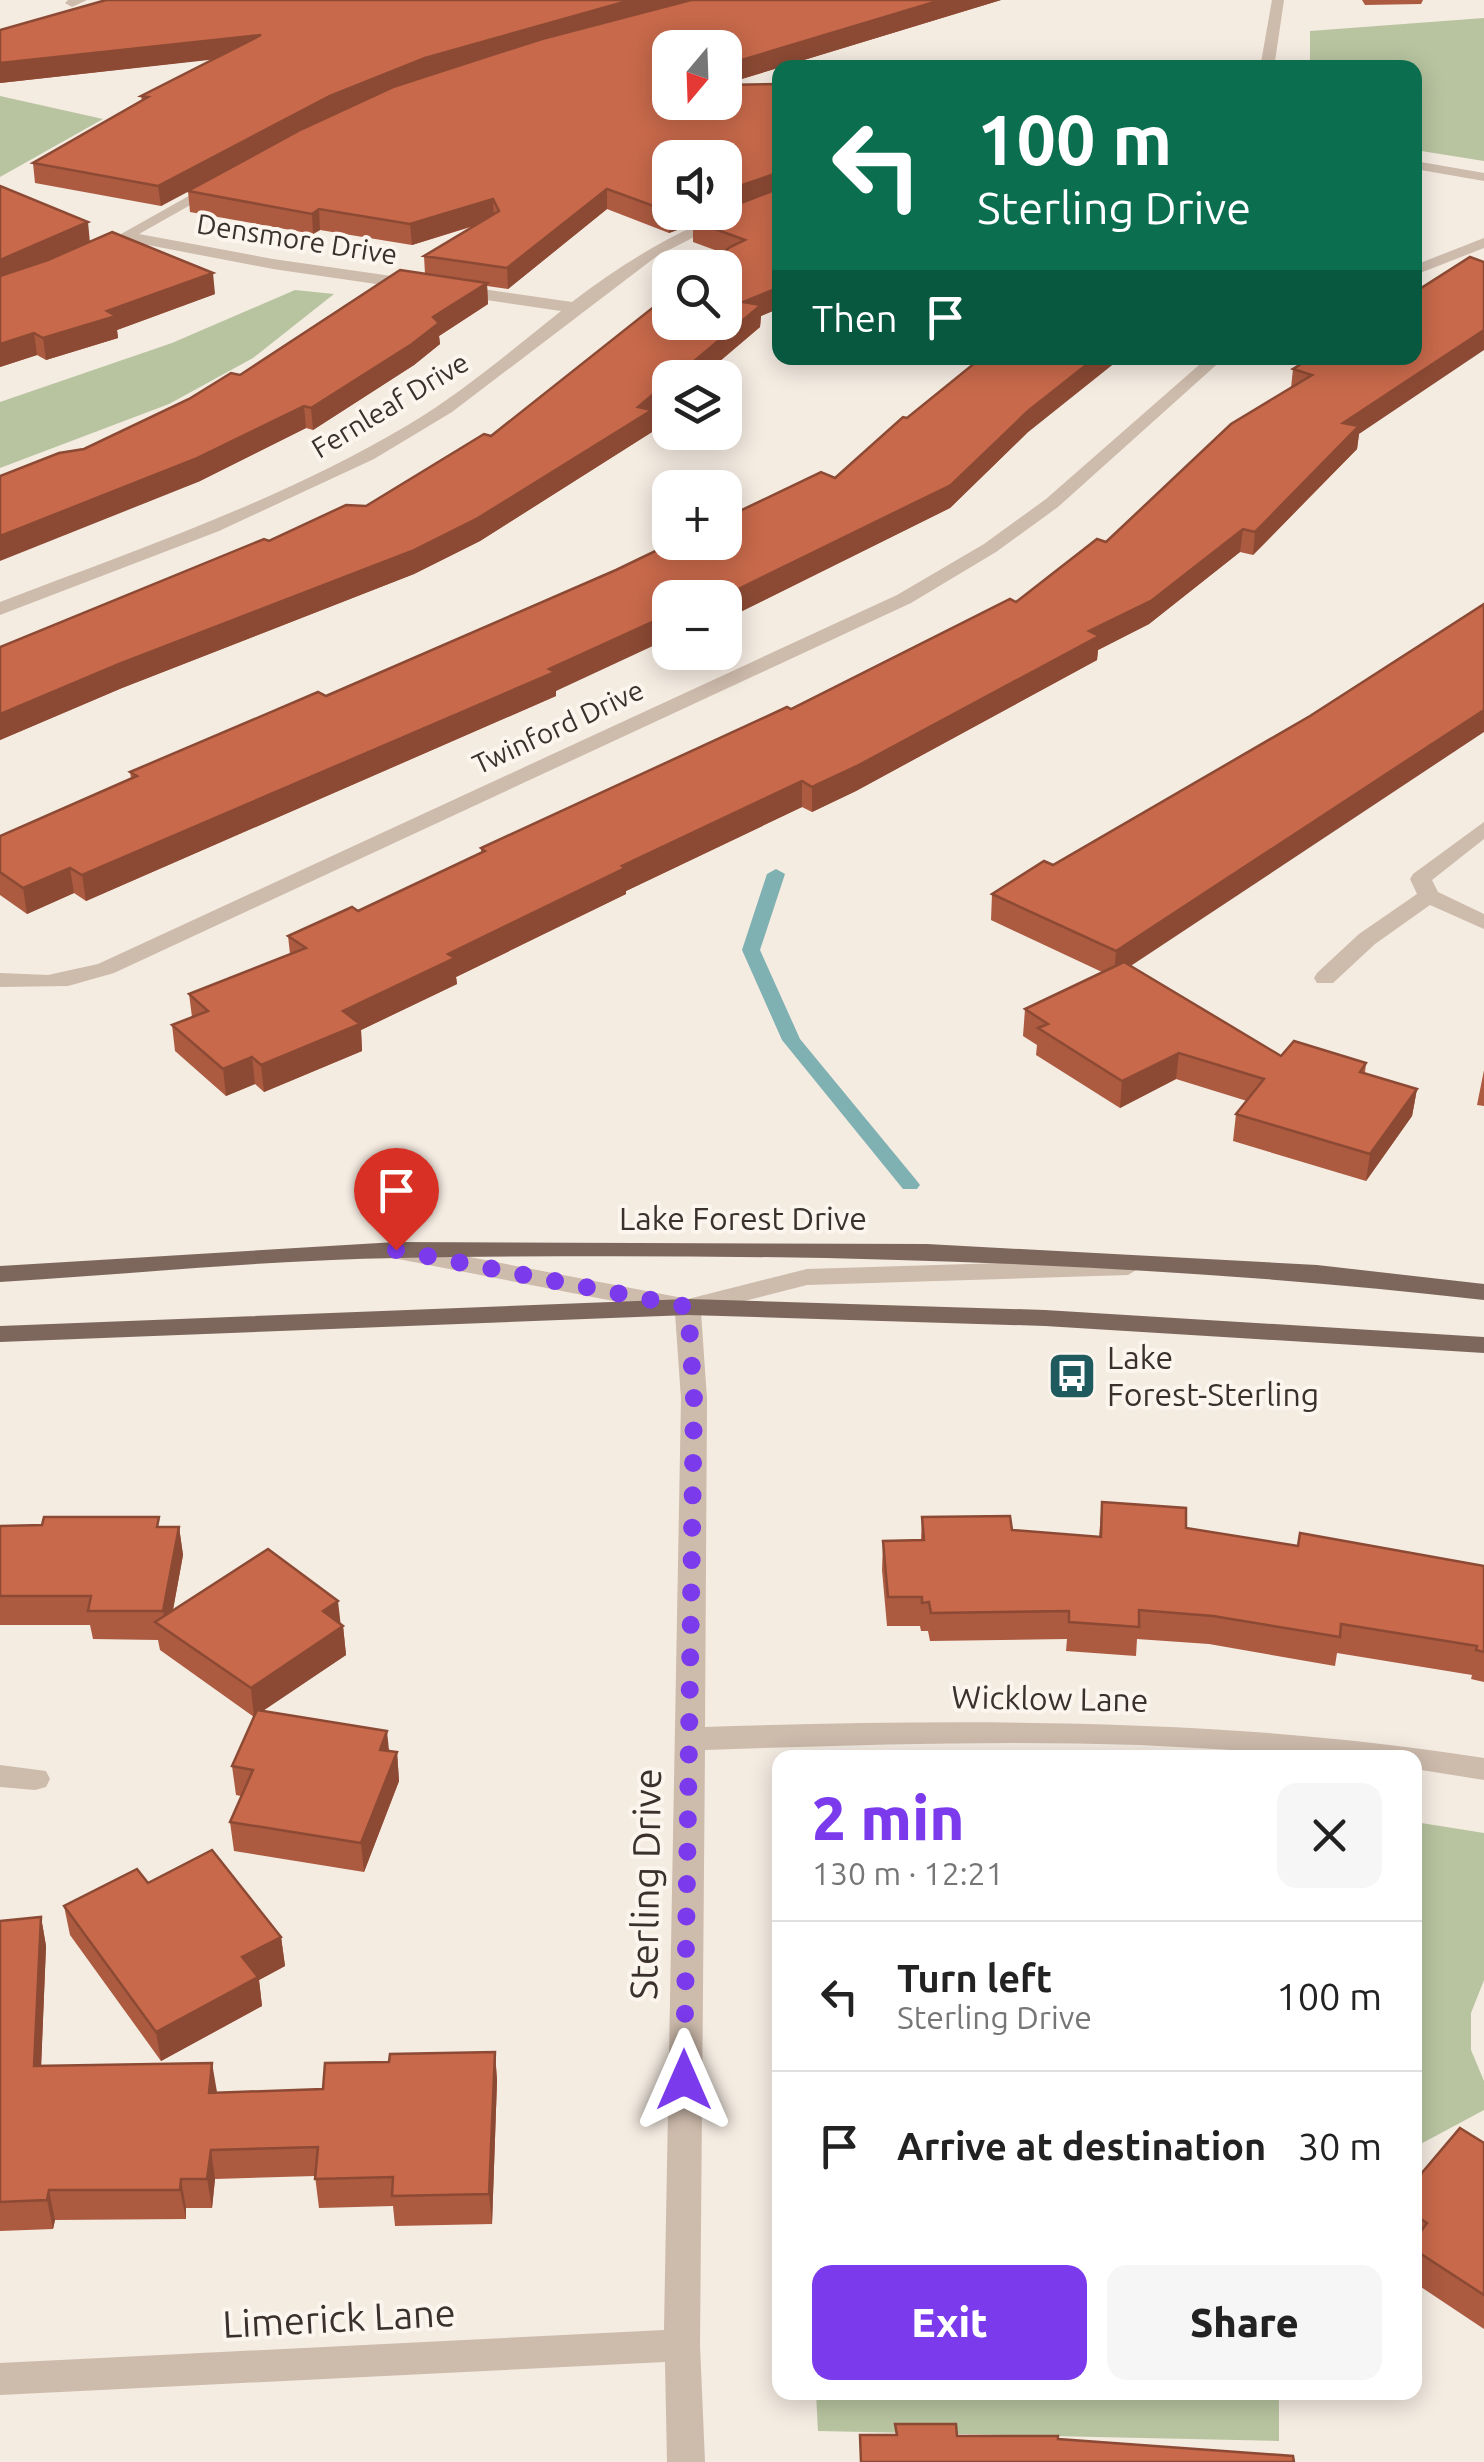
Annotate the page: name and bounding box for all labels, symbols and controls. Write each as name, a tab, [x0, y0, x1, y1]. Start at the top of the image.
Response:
north arrow	[652, 30, 742, 120]
map controls	[652, 30, 742, 670]
icon: left	[812, 100, 942, 230]
text: 100 m	[977, 100, 1172, 178]
button: sound	[652, 140, 742, 230]
text: Sterling Drive	[977, 182, 1251, 233]
street label: Densmore Drive	[195, 207, 400, 270]
button: search	[652, 250, 742, 340]
icon: arrive	[918, 290, 973, 345]
text: Then	[812, 297, 898, 339]
street label: Fernleaf Drive	[306, 346, 474, 463]
button: layers	[652, 360, 742, 450]
button: +	[652, 470, 742, 560]
button: −	[652, 580, 742, 670]
street label: Twinford Drive	[468, 673, 648, 780]
pin	[354, 1148, 439, 1251]
icon: arrive	[369, 1163, 424, 1218]
street label: Lake Forest Drive	[619, 1200, 867, 1236]
place label: Lake Forest-Sterling	[1107, 1339, 1319, 1412]
bus stop icon: Lake Forest-Sterling	[1046, 1350, 1098, 1402]
street label: Wicklow Lane	[951, 1678, 1149, 1718]
street label: Sterling Drive	[622, 1768, 668, 2000]
button: close	[1277, 1783, 1382, 1888]
text: 2 min	[812, 1784, 965, 1851]
text: 130 m · 12:21	[812, 1855, 1004, 1891]
text: Turn left	[897, 1957, 1052, 1999]
icon: left	[812, 1969, 867, 2024]
text: 100 m	[1276, 1975, 1382, 2017]
text: Sterling Drive	[897, 1999, 1092, 2035]
position arrow	[632, 2028, 736, 2132]
icon: arrive	[812, 2119, 867, 2174]
text: Arrive at destination	[897, 2125, 1266, 2167]
text: 30 m	[1298, 2125, 1382, 2167]
button: Exit	[812, 2265, 1087, 2380]
button: Share	[1107, 2265, 1382, 2380]
street label: Limerick Lane	[221, 2291, 456, 2345]

